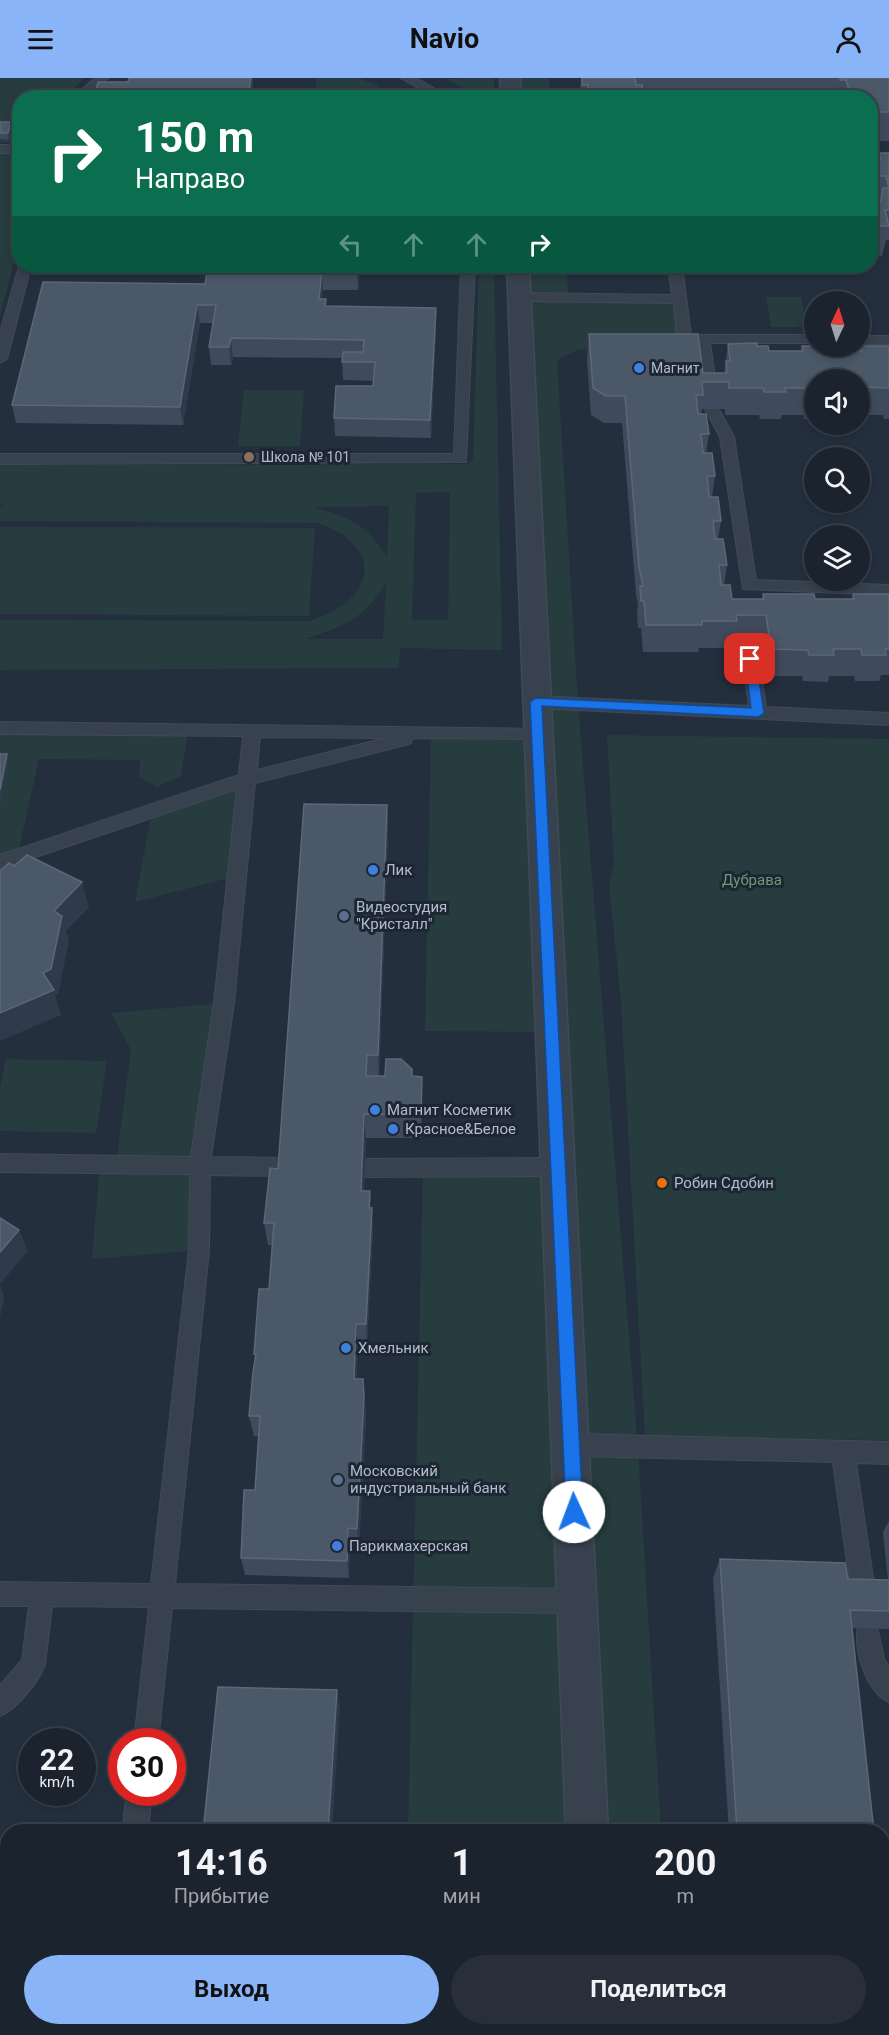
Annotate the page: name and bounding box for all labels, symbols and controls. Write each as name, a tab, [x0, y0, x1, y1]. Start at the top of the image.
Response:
icon: menu	[24, 23, 57, 56]
text: Navio	[410, 23, 479, 55]
icon: person	[832, 23, 865, 56]
text: 150 m	[135, 113, 254, 162]
icon: right	[36, 114, 114, 192]
text: Направо	[135, 163, 245, 195]
icon: left	[334, 228, 367, 261]
icon: ahead	[397, 228, 430, 261]
icon: ahead	[460, 228, 493, 261]
icon: right	[523, 228, 556, 261]
north arrow	[804, 291, 870, 357]
map controls	[804, 291, 870, 591]
place label: Магнит	[651, 360, 700, 376]
marker: Магнит	[632, 361, 646, 375]
button: sound	[804, 369, 870, 435]
button: search	[804, 447, 870, 513]
place label: Школа № 101	[261, 449, 350, 465]
marker: Школа № 101	[242, 450, 256, 464]
button: layers	[804, 525, 870, 591]
pin	[724, 633, 775, 684]
icon: arrive	[733, 642, 766, 675]
place label: Лик	[385, 861, 412, 879]
marker: Лик	[366, 863, 380, 877]
park label: Дубрава	[722, 871, 782, 889]
place label: Видеостудия "Кристалл"	[356, 898, 447, 933]
marker: Видеостудия "Кристалл"	[337, 909, 351, 923]
place label: Магнит Косметик	[387, 1101, 512, 1119]
marker: Магнит Косметик	[368, 1103, 382, 1117]
place label: Красное&Белое	[405, 1120, 516, 1138]
marker: Красное&Белое	[386, 1122, 400, 1136]
place label: Робин Сдобин	[674, 1174, 774, 1192]
marker: Робин Сдобин	[655, 1176, 669, 1190]
place label: Хмельник	[358, 1339, 429, 1357]
marker: Хмельник	[339, 1341, 353, 1355]
place label: Московский индустриальный банк	[350, 1462, 506, 1497]
marker: Московский индустриальный банк	[331, 1473, 345, 1487]
position arrow	[542, 1480, 606, 1544]
place label: Парикмахерская	[349, 1537, 468, 1555]
marker: Парикмахерская	[330, 1539, 344, 1553]
speed limit sign: 30	[108, 1728, 186, 1806]
text: 22	[40, 1742, 74, 1777]
text: km/h	[39, 1773, 75, 1791]
text: 14:16	[175, 1842, 268, 1884]
text: 1	[451, 1842, 472, 1884]
text: 200	[654, 1842, 716, 1884]
text: Прибытие	[174, 1884, 269, 1908]
text: мин	[443, 1884, 481, 1908]
text: m	[677, 1884, 694, 1908]
button: Выход	[24, 1955, 439, 2024]
button: Поделиться	[451, 1955, 866, 2024]

